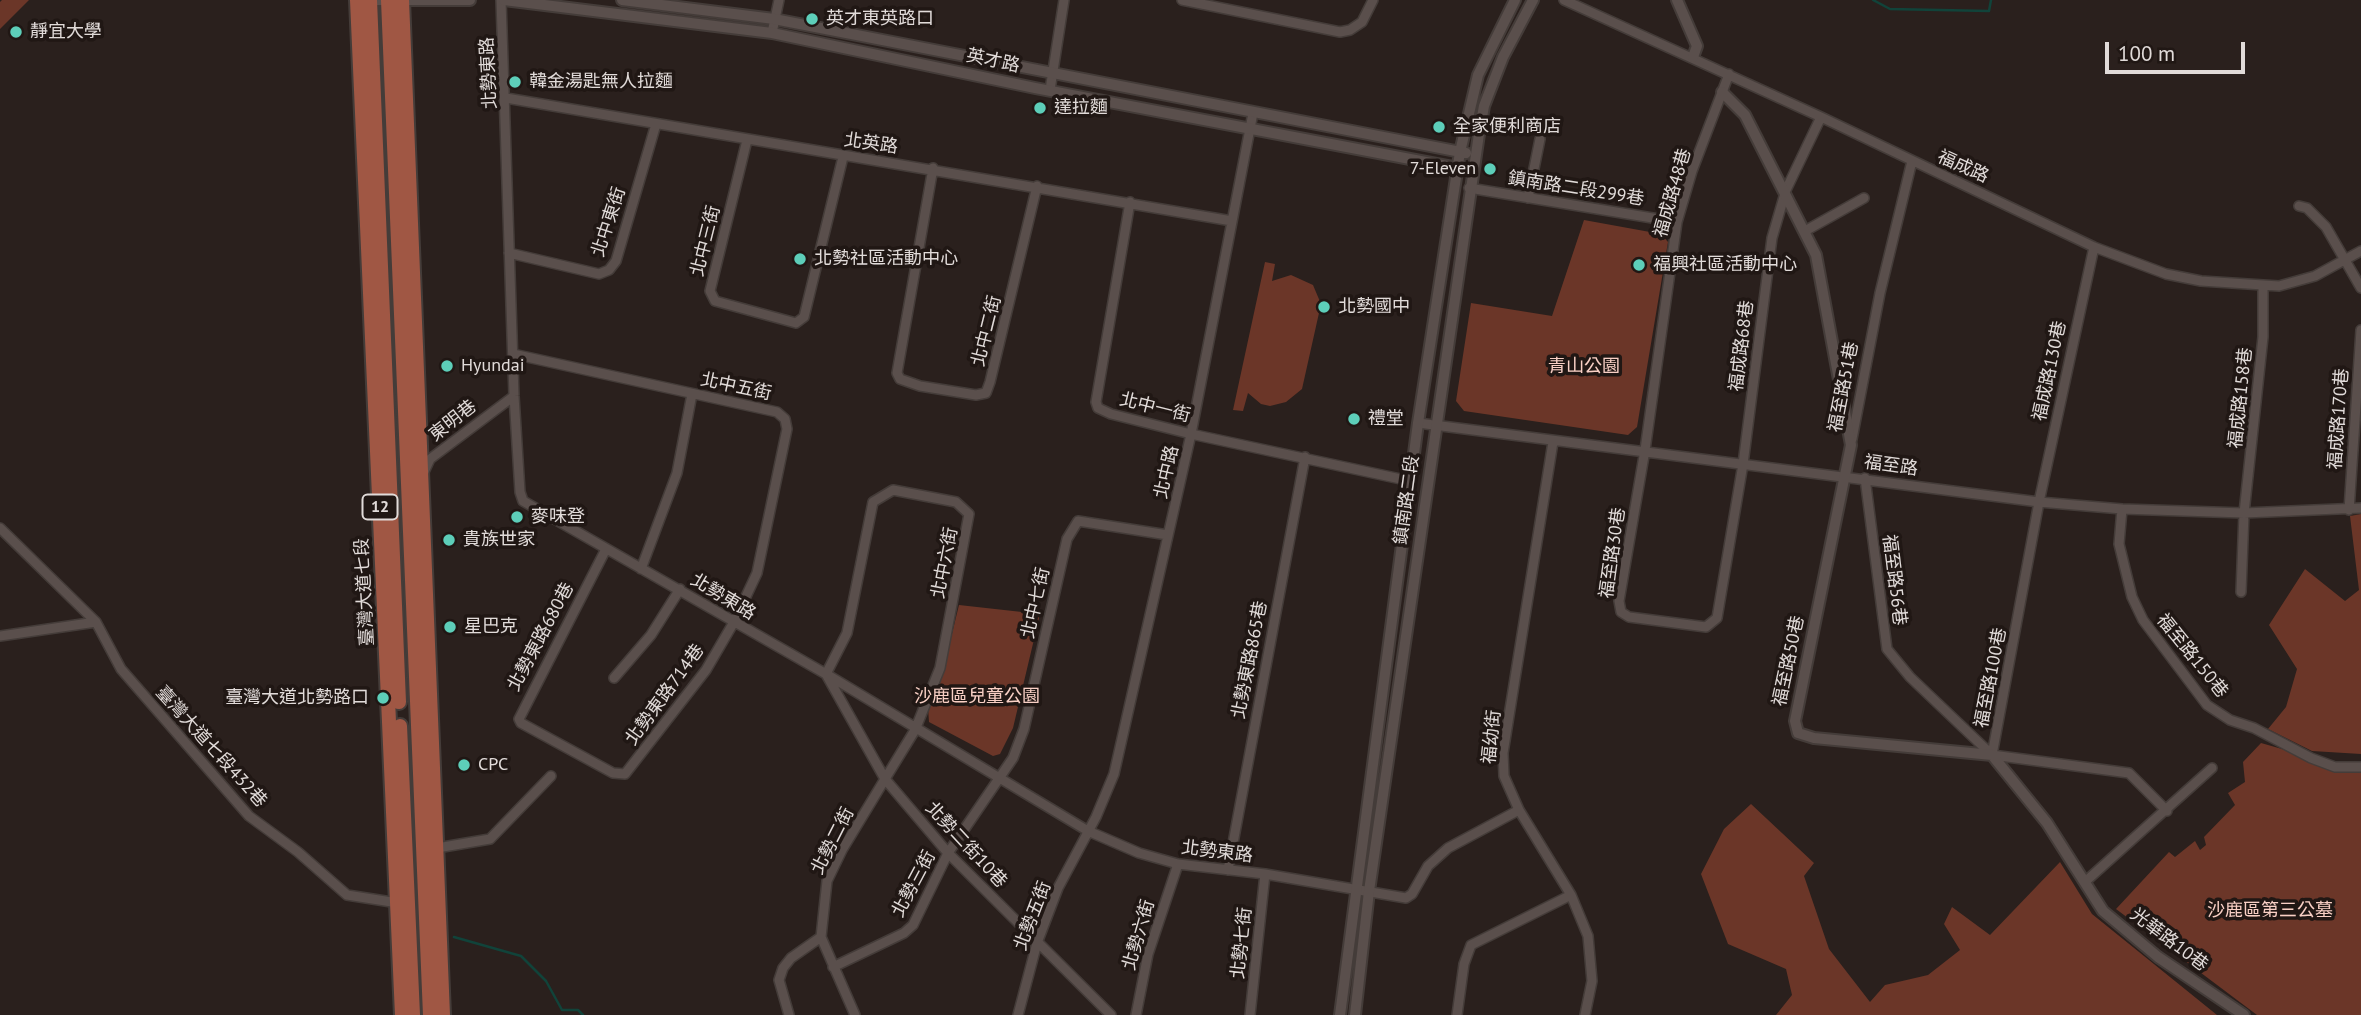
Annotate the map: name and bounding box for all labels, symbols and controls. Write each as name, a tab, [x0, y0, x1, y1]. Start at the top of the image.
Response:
place label: 英才東英路口	[826, 8, 934, 30]
marker: 英才東英路口	[804, 11, 820, 27]
place label: 靜宜大學	[30, 21, 102, 43]
marker: 靜宜大學	[8, 24, 24, 40]
scale bar	[2109, 28, 2249, 72]
street label: 北勢東路	[476, 36, 502, 110]
text: 100 m	[2118, 40, 2175, 67]
street label: 英才路	[964, 45, 1022, 77]
place label: 韓金湯匙無人拉麵	[529, 71, 673, 93]
marker: 韓金湯匙無人拉麵	[507, 74, 523, 90]
place label: 達拉麵	[1054, 97, 1108, 119]
marker: 達拉麵	[1032, 100, 1048, 116]
place label: 全家便利商店	[1453, 116, 1561, 138]
marker: 全家便利商店	[1431, 119, 1447, 135]
street label: 北英路	[843, 130, 899, 158]
street label: 福成路48巷	[1650, 146, 1696, 240]
street label: 福成路	[1934, 146, 1992, 188]
place label: 7-Eleven	[1410, 158, 1476, 180]
marker: 7-Eleven	[1482, 161, 1498, 177]
street label: 鎮南路二段299巷	[1506, 168, 1646, 210]
street label: 北中東街	[588, 184, 630, 260]
street label: 北中三街	[687, 203, 725, 279]
place label: 北勢社區活動中心	[814, 248, 958, 270]
marker: 北勢社區活動中心	[792, 251, 808, 267]
place label: 福興社區活動中心	[1653, 254, 1797, 276]
marker: 福興社區活動中心	[1631, 257, 1647, 273]
street label: 北中二街	[968, 293, 1006, 369]
place label: 北勢國中	[1338, 296, 1410, 318]
marker: 北勢國中	[1316, 299, 1332, 315]
street label: 福成路68巷	[1726, 299, 1758, 393]
street label: 福成路130巷	[2029, 319, 2071, 423]
street label: 福至路51巷	[1825, 340, 1863, 434]
street label: 福成路158巷	[2225, 346, 2257, 450]
place label: Hyundai	[461, 355, 524, 377]
park label: 青山公園	[1548, 356, 1620, 378]
marker: Hyundai	[439, 358, 455, 374]
street label: 福成路170巷	[2325, 368, 2353, 470]
street label: 北中五街	[699, 369, 773, 405]
street label: 北中一街	[1117, 389, 1193, 427]
street label: 東明巷	[425, 396, 481, 446]
place label: 禮堂	[1368, 408, 1404, 430]
marker: 禮堂	[1346, 411, 1362, 427]
street label: 北中路	[1150, 443, 1184, 501]
street label: 福至路	[1863, 452, 1919, 480]
street label: 鎮南路二段	[1390, 454, 1424, 546]
road number: 12	[362, 494, 398, 520]
place label: 麥味登	[531, 506, 585, 528]
street label: 福至路30巷	[1596, 506, 1630, 600]
marker: 麥味登	[509, 509, 525, 525]
street label: 北中六街	[928, 526, 962, 600]
place label: 貴族世家	[463, 529, 535, 551]
marker: 貴族世家	[441, 532, 457, 548]
street label: 福至路56巷	[1878, 533, 1910, 627]
street label: 臺灣大道七段	[351, 538, 379, 646]
street label: 北中七街	[1017, 565, 1055, 641]
street label: 北勢東路	[687, 569, 759, 625]
street label: 北勢東路680巷	[503, 579, 579, 695]
street label: 北勢東路865巷	[1228, 599, 1272, 721]
street label: 福至路150巷	[2152, 610, 2232, 702]
street label: 福至路50巷	[1769, 614, 1809, 708]
place label: 星巴克	[464, 616, 518, 638]
marker: 星巴克	[442, 619, 458, 635]
street label: 福至路100巷	[1971, 626, 2011, 730]
street label: 北勢東路714巷	[621, 640, 709, 750]
street label: 臺灣大道七段432巷	[151, 682, 271, 812]
park label: 沙鹿區兒童公園	[914, 686, 1040, 708]
place label: 臺灣大道北勢路口	[225, 687, 369, 709]
marker: 臺灣大道北勢路口	[375, 690, 391, 706]
street label: 福幼街	[1478, 709, 1506, 765]
place label: CPC	[478, 754, 508, 776]
marker: CPC	[456, 757, 472, 773]
street label: 北勢二街10巷	[921, 798, 1011, 892]
street label: 北勢二街	[807, 804, 859, 878]
street label: 北勢東路	[1180, 837, 1254, 867]
street label: 北勢三街	[888, 847, 940, 921]
street label: 北勢五街	[1010, 879, 1056, 953]
street label: 北勢六街	[1119, 897, 1159, 973]
park label: 沙鹿區第三公墓	[2207, 900, 2333, 922]
street label: 光華路10巷	[2126, 904, 2212, 976]
street label: 北勢七街	[1227, 906, 1257, 980]

